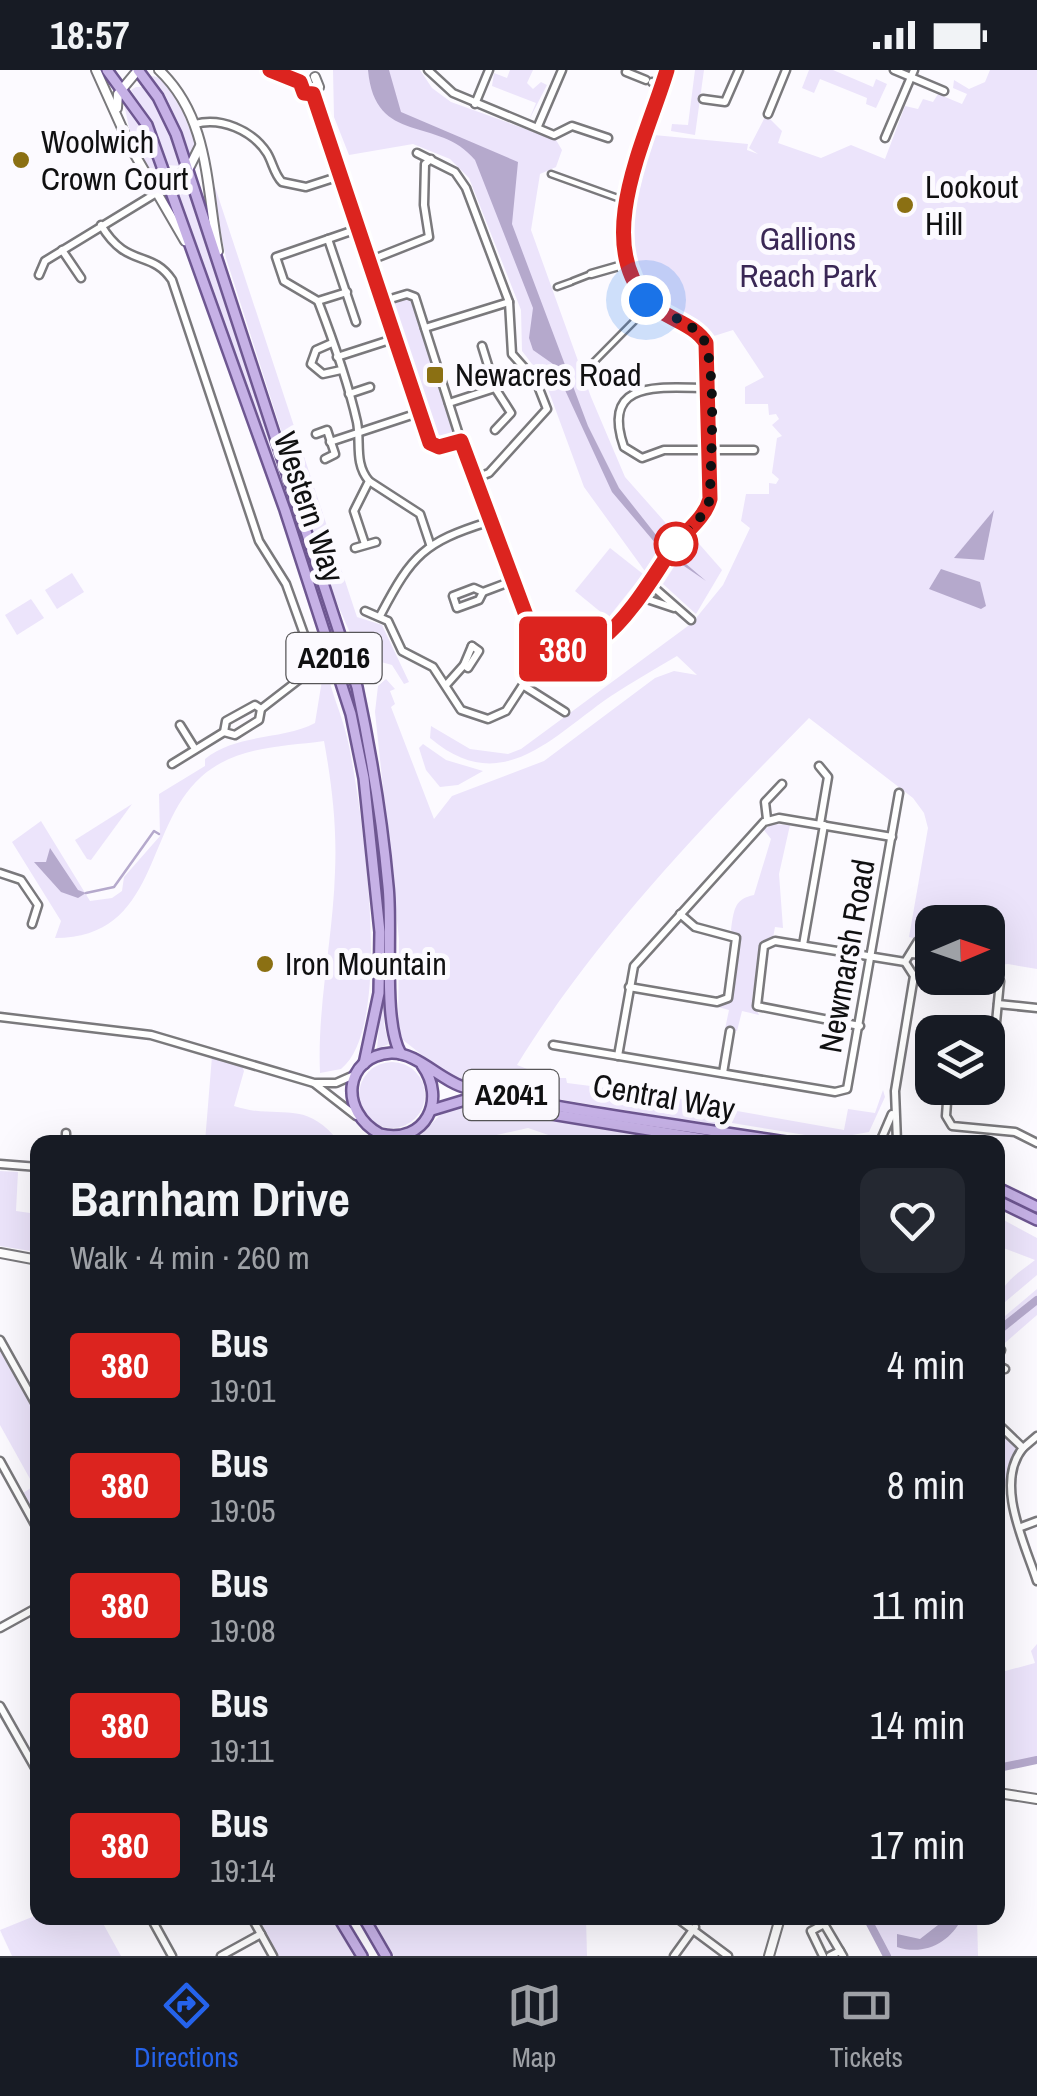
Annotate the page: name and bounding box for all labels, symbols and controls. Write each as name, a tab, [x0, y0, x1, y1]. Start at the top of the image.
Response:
text: 18:57	[50, 10, 130, 61]
place label: Woolwich Crown Court	[41, 120, 188, 200]
marker: Woolwich Crown Court	[10, 149, 32, 171]
place label: Lookout Hill	[925, 165, 1018, 245]
marker: Lookout Hill	[894, 194, 916, 216]
park label: Gallions Reach Park	[739, 217, 877, 297]
your location	[621, 275, 671, 325]
place label: Newacres Road	[455, 353, 642, 396]
marker: Newacres Road	[424, 364, 446, 386]
street label: Western Way	[264, 426, 355, 588]
unlabelled marker	[655, 523, 697, 565]
line badge: 380	[506, 616, 620, 682]
text: 380	[539, 626, 587, 673]
road number: A2016	[286, 633, 382, 683]
street label: Newmarsh Road	[808, 856, 885, 1056]
north arrow	[915, 905, 1005, 995]
map controls	[915, 905, 1005, 1105]
place label: Iron Mountain	[285, 942, 447, 985]
marker: Iron Mountain	[254, 953, 276, 975]
button: layers	[915, 1015, 1005, 1105]
street label: Central Way	[590, 1063, 738, 1130]
road number: A2041	[464, 1070, 558, 1120]
text: Barnham Drive	[70, 1166, 350, 1231]
button: heart	[860, 1168, 965, 1273]
text: Walk · 4 min · 260 m	[70, 1236, 310, 1279]
text: Bus	[210, 1318, 269, 1369]
text: 4 min	[887, 1340, 965, 1391]
text: 380	[101, 1342, 149, 1389]
text: 19:01	[210, 1369, 276, 1412]
text: Bus	[210, 1438, 269, 1489]
text: 8 min	[887, 1460, 965, 1511]
text: 380	[101, 1462, 149, 1509]
text: 19:05	[210, 1489, 276, 1532]
text: Bus	[210, 1558, 269, 1609]
text: 11 min	[872, 1580, 965, 1631]
text: 380	[101, 1582, 149, 1629]
text: 19:08	[210, 1609, 276, 1652]
text: Bus	[210, 1678, 269, 1729]
text: 14 min	[870, 1700, 965, 1751]
text: 380	[101, 1702, 149, 1749]
text: 19:11	[210, 1729, 274, 1772]
text: Bus	[210, 1798, 269, 1849]
text: 17 min	[870, 1820, 965, 1871]
text: 380	[101, 1822, 149, 1869]
text: 19:14	[210, 1849, 276, 1892]
tab: Directions	[134, 1978, 239, 2076]
tab: Map	[507, 1978, 562, 2076]
tab: Tickets	[829, 1978, 903, 2076]

